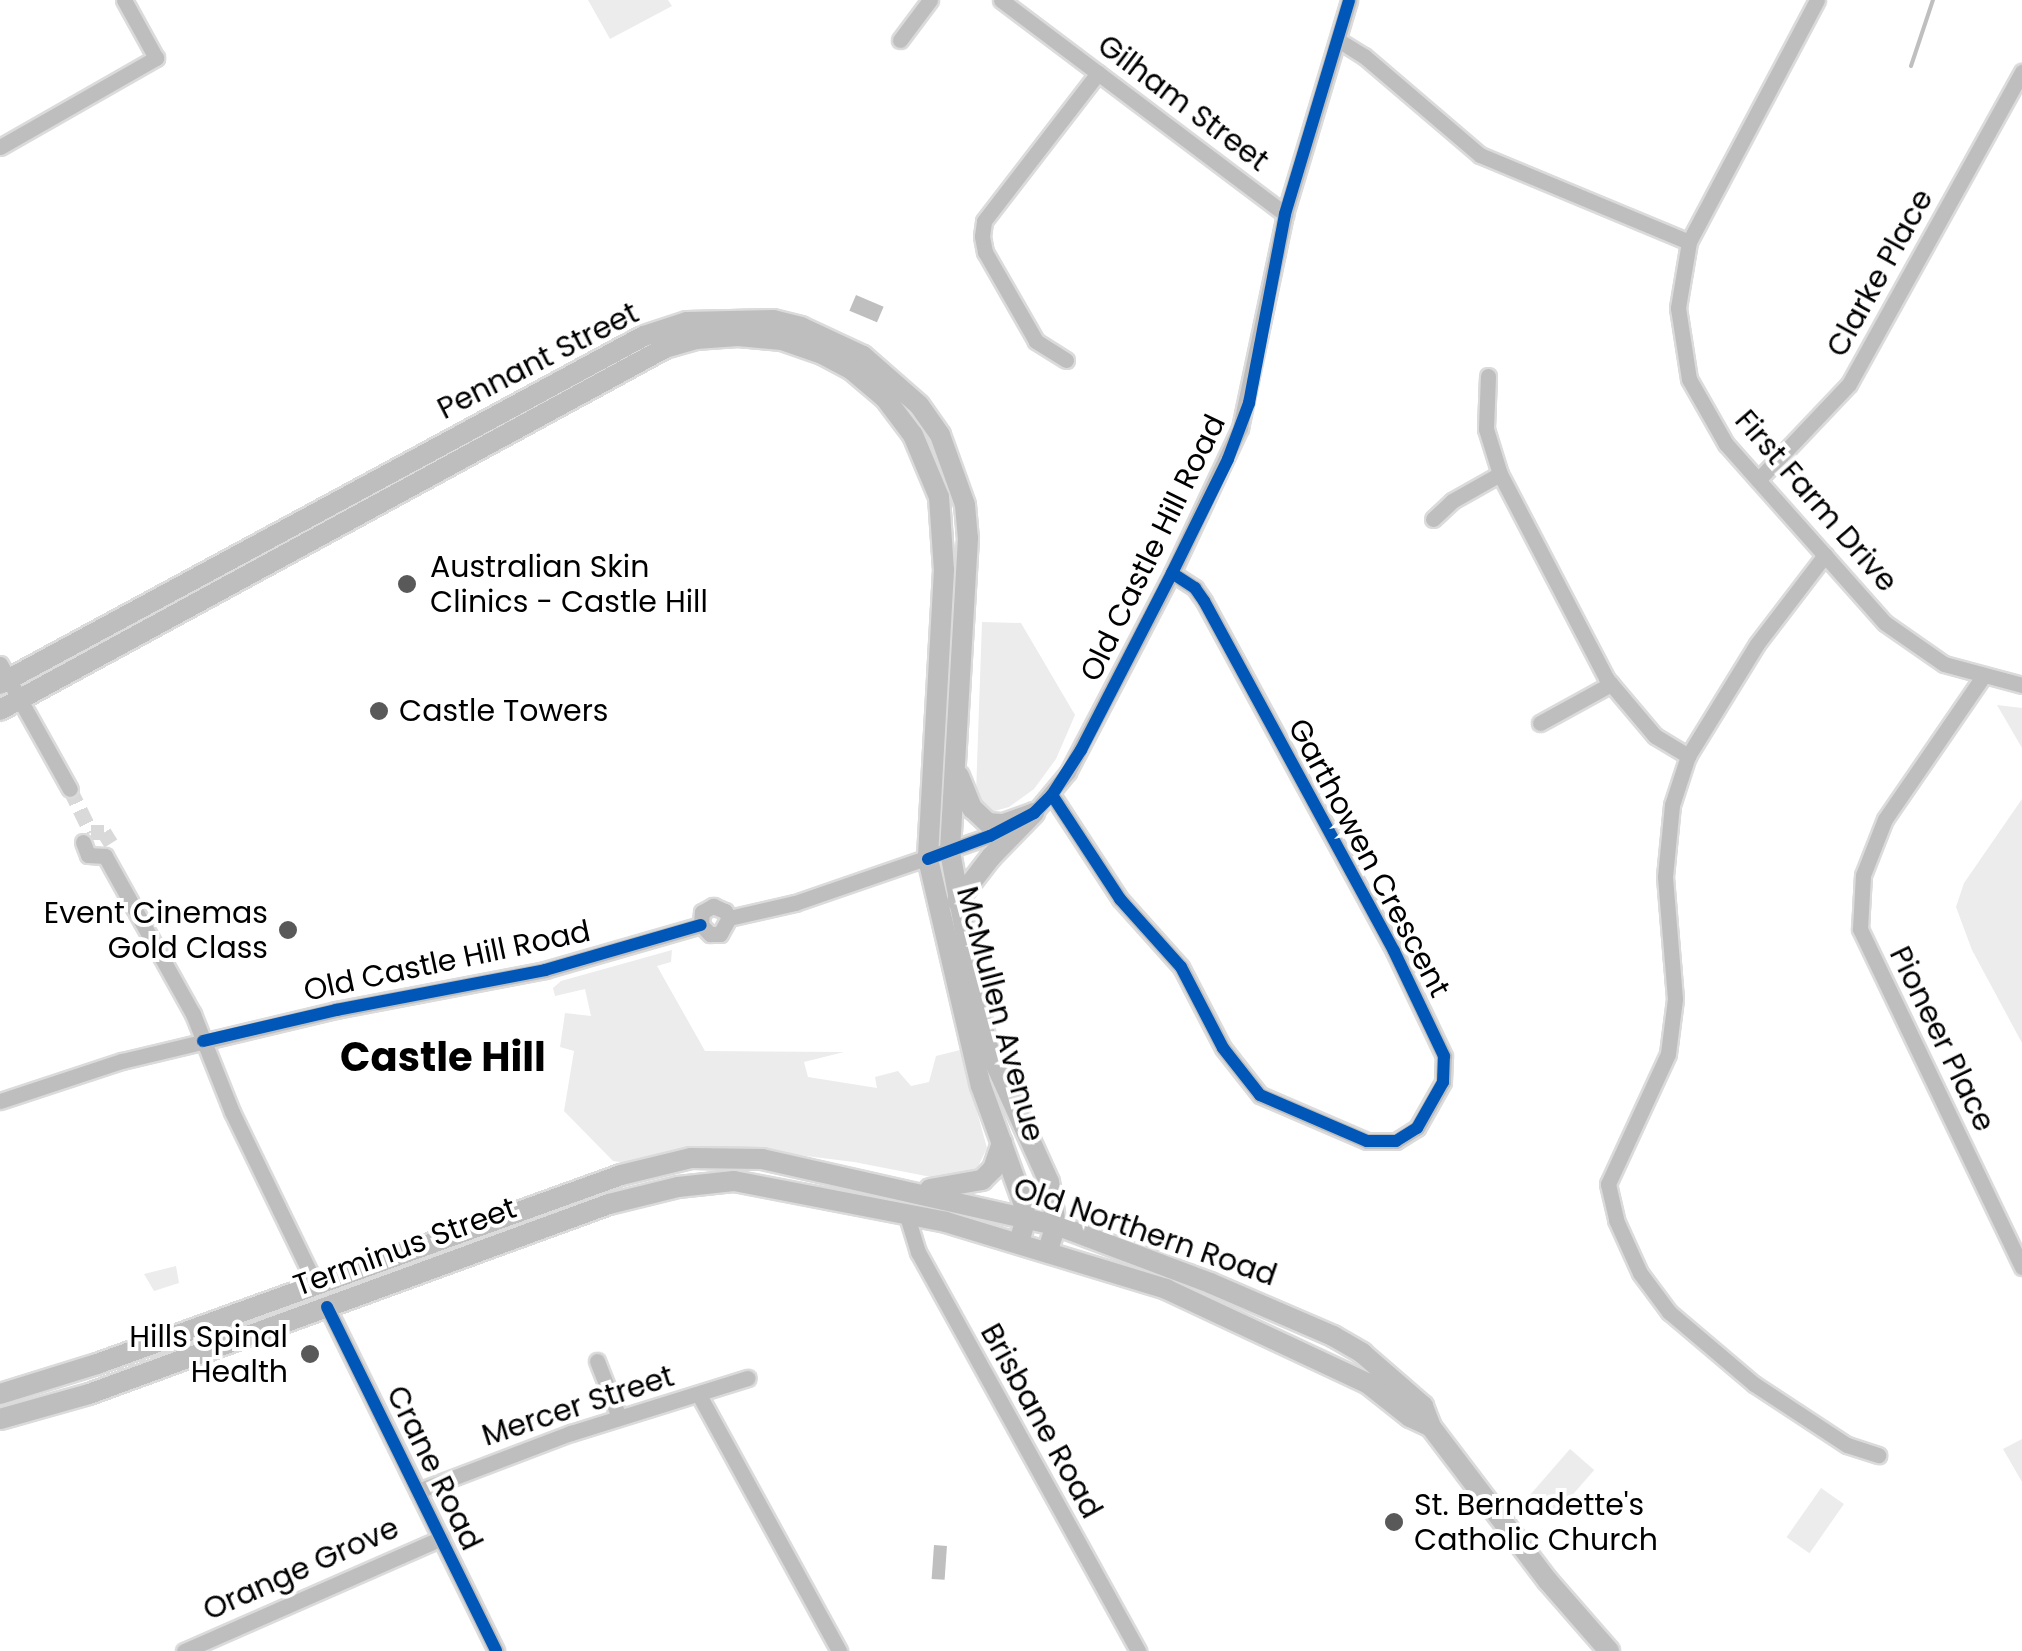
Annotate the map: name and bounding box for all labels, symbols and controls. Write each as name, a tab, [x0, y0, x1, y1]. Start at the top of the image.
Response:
street label: Gilham Street	[1091, 27, 1275, 179]
street label: Clarke Place	[1819, 183, 1941, 363]
street label: Pennant Street	[432, 295, 644, 427]
street label: First Farm Drive	[1727, 403, 1905, 599]
street label: Old Castle Hill Road	[1073, 409, 1233, 687]
place label: Australian Skin Clinics - Castle Hill	[430, 549, 708, 620]
marker: Australian Skin Clinics - Castle Hill	[394, 571, 420, 597]
place label: Castle Towers	[399, 693, 608, 729]
marker: Castle Towers	[368, 700, 390, 722]
street label: Garthowen Crescent	[1280, 713, 1458, 1003]
street label: McMullen Avenue	[949, 883, 1051, 1145]
place label: Event Cinemas Gold Class	[44, 895, 268, 966]
street label: Old Castle Hill Road	[300, 913, 594, 1009]
marker: Event Cinemas Gold Class	[277, 919, 299, 941]
street label: Pioneer Place	[1882, 941, 2002, 1137]
district label: Castle Hill	[340, 1033, 546, 1081]
street label: Old Northern Road	[1009, 1170, 1281, 1294]
street label: Terminus Street	[289, 1190, 521, 1304]
street label: Brisbane Road	[973, 1317, 1109, 1525]
place label: Hills Spinal Health	[129, 1319, 288, 1390]
marker: Hills Spinal Health	[297, 1341, 323, 1367]
street label: Mercer Street	[478, 1358, 678, 1454]
street label: Crane Road	[379, 1380, 489, 1556]
place label: St. Bernadette's Catholic Church	[1414, 1487, 1658, 1558]
street label: Orange Grove	[198, 1510, 404, 1628]
marker: St. Bernadette's Catholic Church	[1383, 1511, 1405, 1533]

